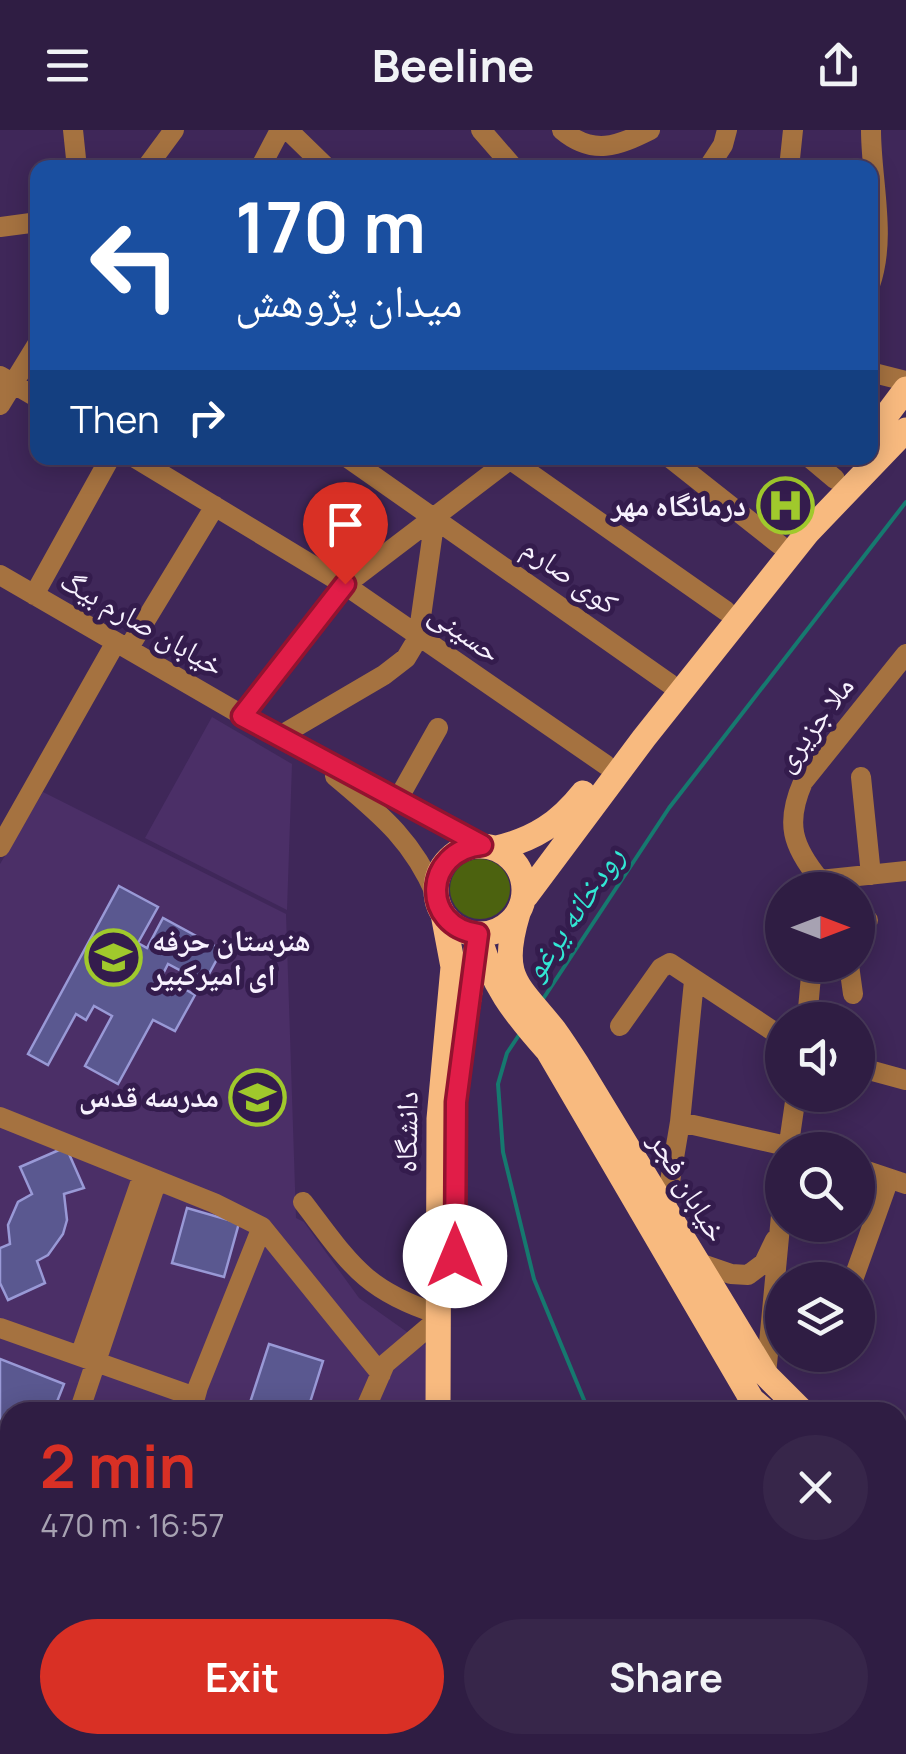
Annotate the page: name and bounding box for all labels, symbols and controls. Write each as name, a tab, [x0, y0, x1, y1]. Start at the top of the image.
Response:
text: Beeline	[372, 34, 534, 96]
icon: menu	[40, 38, 95, 93]
icon: share	[811, 38, 866, 93]
text: 170 m	[235, 178, 426, 274]
icon: left	[70, 200, 200, 330]
text: میدان پژوهش	[235, 269, 462, 331]
icon: right	[179, 390, 234, 445]
text: Then	[70, 392, 159, 444]
hospital icon: درمانگاه مهر	[755, 476, 815, 536]
pin	[303, 482, 388, 585]
place label: درمانگاه مهر	[609, 484, 746, 525]
icon: arrive	[318, 497, 373, 552]
street label: کوی صارم	[515, 527, 627, 623]
street label: خیابان صارم بیگ	[53, 558, 232, 685]
street label: حسینی	[422, 592, 510, 671]
street label: ملا جزیری	[763, 667, 862, 779]
water label: رودخانه یرغو	[510, 836, 633, 989]
north arrow	[765, 872, 875, 982]
map controls	[765, 872, 875, 1372]
place label: هنرستان حرفه ای امیرکبیر	[150, 919, 311, 994]
school or university icon: هنرستان حرفه ای امیرکبیر	[83, 928, 143, 988]
button: sound	[765, 1002, 875, 1112]
school or university icon: مدرسه قدس	[228, 1067, 288, 1127]
place label: مدرسه قدس	[79, 1075, 219, 1116]
street label: دانشگاه	[384, 1091, 427, 1173]
street label: خیابان فجر	[640, 1123, 738, 1249]
button: search	[765, 1132, 875, 1242]
position arrow	[403, 1204, 507, 1308]
button: layers	[765, 1262, 875, 1372]
text: 2 min	[40, 1424, 196, 1506]
button: close	[763, 1435, 868, 1540]
text: 470 m · 16:57	[40, 1503, 224, 1547]
button: Exit	[40, 1619, 444, 1734]
button: Share	[464, 1619, 868, 1734]

